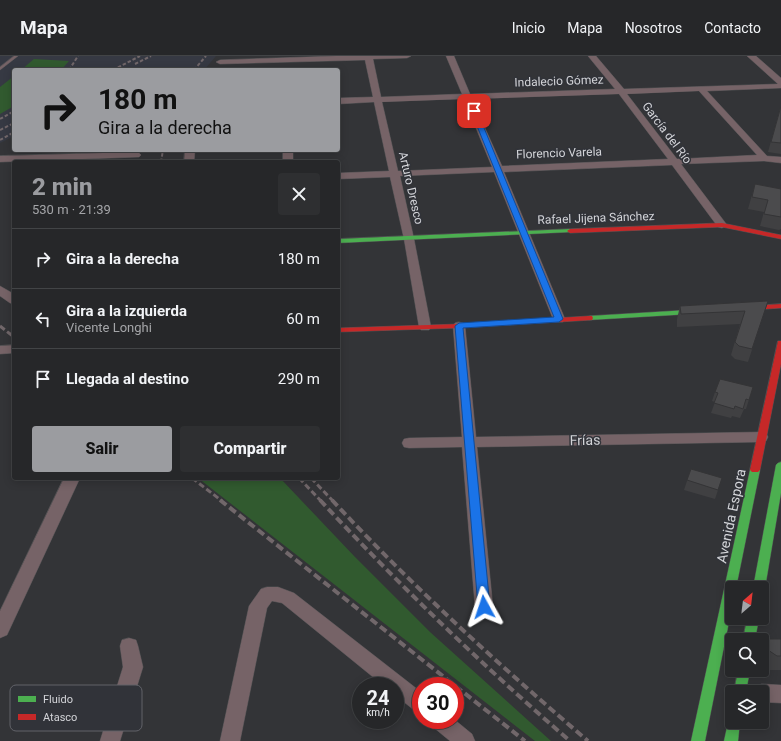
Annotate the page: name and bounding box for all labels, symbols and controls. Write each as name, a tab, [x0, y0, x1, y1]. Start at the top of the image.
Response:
text: Mapa	[20, 16, 68, 39]
text: Inicio	[512, 20, 545, 36]
text: Mapa	[567, 20, 603, 36]
text: Nosotros	[625, 20, 682, 36]
text: Contacto	[704, 20, 761, 36]
street label: Indalecio Gómez	[514, 72, 604, 90]
text: 180 m	[98, 83, 177, 116]
icon: right	[32, 84, 84, 136]
pin	[457, 94, 491, 128]
street label: García del Río	[639, 99, 695, 167]
icon: arrive	[463, 100, 485, 122]
text: Gira a la derecha	[98, 117, 232, 138]
street label: Florencio Varela	[516, 145, 602, 161]
street label: Arturo Dresco	[396, 150, 426, 226]
text: 2 min	[32, 173, 93, 201]
button: close	[278, 173, 320, 215]
text: 530 m · 21:39	[32, 202, 111, 217]
street label: Rafael Jijena Sánchez	[537, 209, 655, 227]
icon: right	[32, 248, 54, 270]
text: Gira a la derecha	[66, 250, 179, 268]
text: 180 m	[278, 250, 320, 268]
text: Gira a la izquierda	[66, 302, 187, 320]
icon: left	[32, 308, 54, 330]
text: 60 m	[286, 310, 320, 328]
text: Vicente Longhi	[66, 320, 152, 335]
icon: arrive	[32, 368, 54, 390]
text: Llegada al destino	[66, 370, 189, 388]
text: 290 m	[278, 370, 320, 388]
button: Salir	[32, 426, 172, 472]
button: Compartir	[180, 426, 320, 472]
street label: Frías	[570, 432, 600, 448]
street label: Avenida Espora	[713, 467, 749, 565]
north arrow	[725, 581, 769, 625]
map controls	[725, 581, 769, 729]
position arrow	[463, 586, 505, 628]
button: search	[725, 633, 769, 677]
speed limit sign: 30	[412, 677, 464, 729]
legend	[10, 685, 142, 731]
button: layers	[725, 685, 769, 729]
text: 24	[367, 686, 389, 710]
text: Fluido	[43, 693, 73, 706]
text: km/h	[366, 707, 390, 718]
text: Atasco	[43, 711, 77, 724]

